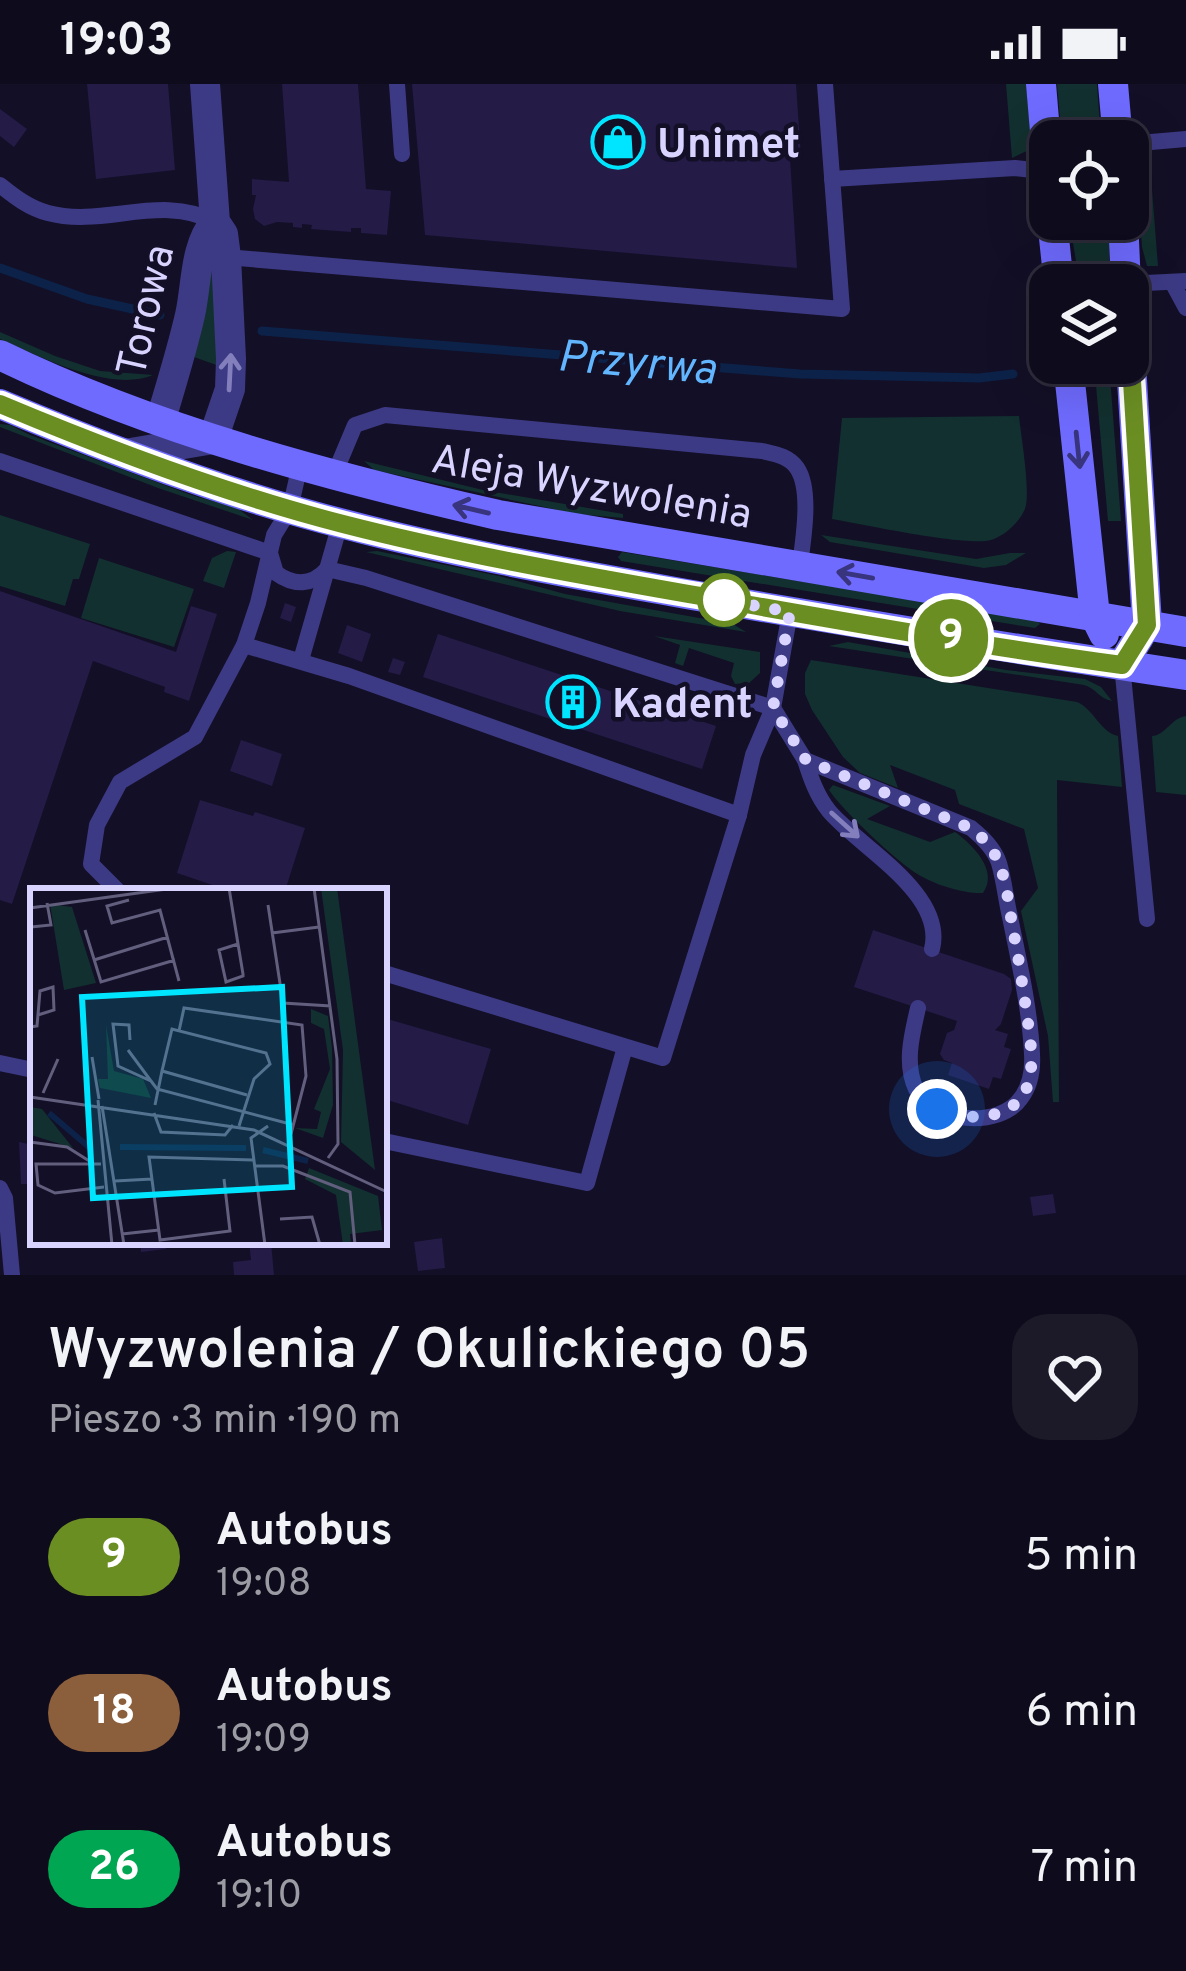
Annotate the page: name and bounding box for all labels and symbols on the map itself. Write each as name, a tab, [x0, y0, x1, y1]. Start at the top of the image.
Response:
shop icon: Unimet	[590, 114, 646, 170]
place label: Unimet	[657, 120, 800, 173]
street label: Torowa	[107, 240, 189, 382]
water label: Przyrwa	[555, 330, 719, 401]
one-way arrow	[219, 353, 242, 392]
one-way arrow	[1067, 430, 1089, 469]
street label: Aleja Wyzwolenia	[427, 435, 756, 544]
one-way arrow	[452, 496, 490, 519]
one-way arrow	[836, 562, 875, 585]
unlabelled marker	[699, 575, 749, 625]
line badge: 9	[912, 599, 990, 677]
building icon: Kadent	[545, 674, 601, 730]
place label: Kadent	[612, 680, 753, 733]
one-way arrow	[830, 811, 860, 838]
inset map	[30, 888, 387, 1245]
your location	[907, 1079, 967, 1139]

